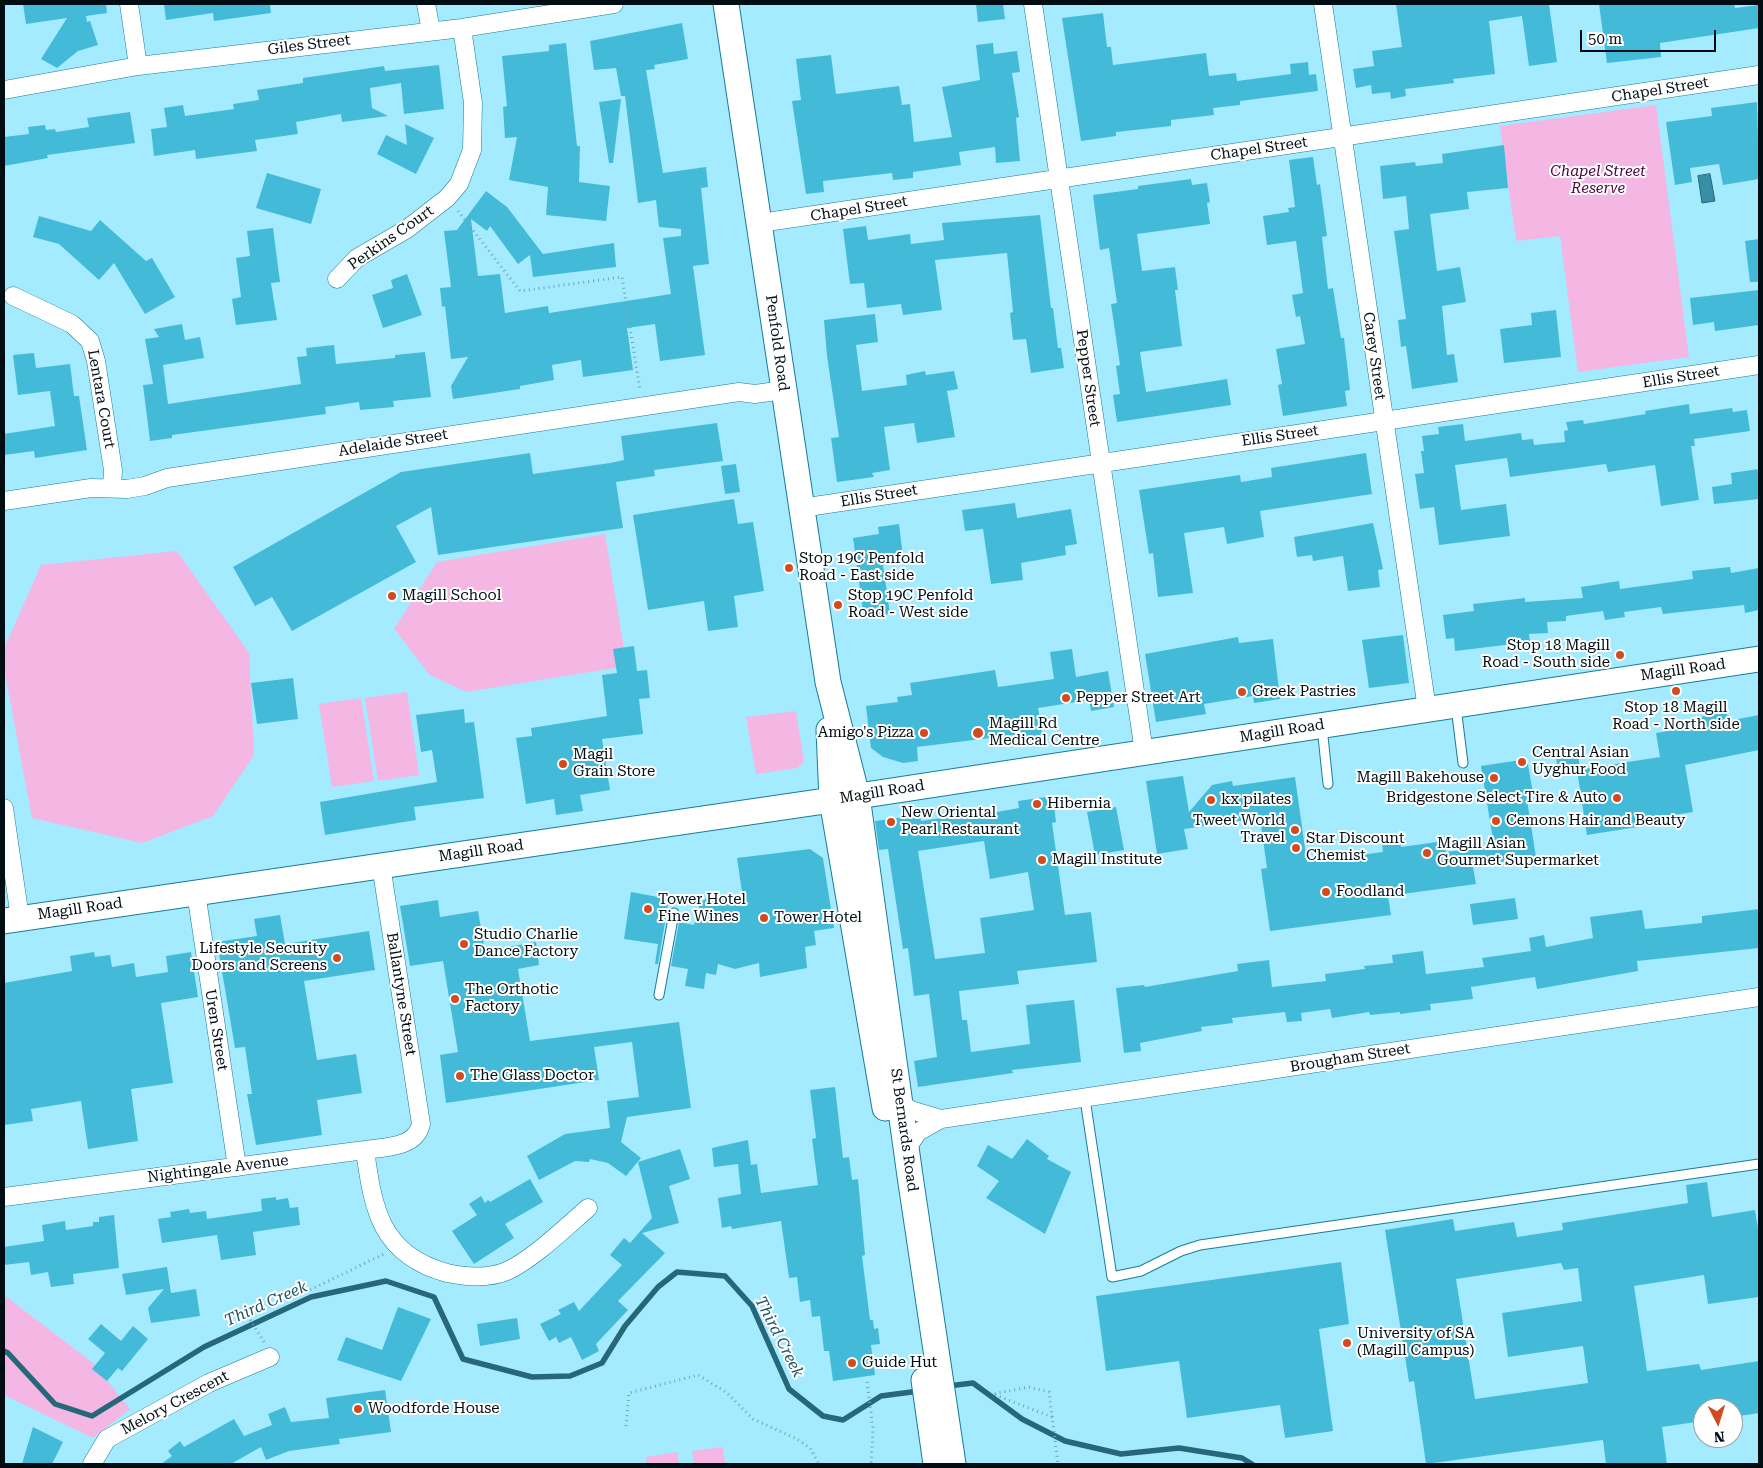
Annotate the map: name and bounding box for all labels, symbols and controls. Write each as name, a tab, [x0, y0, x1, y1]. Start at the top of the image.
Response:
scale bar	[1583, 20, 1719, 52]
text: 50 m	[1588, 30, 1622, 48]
street label: Giles Street	[267, 31, 351, 59]
street label: Chapel Street	[1610, 73, 1710, 107]
street label: Chapel Street	[1209, 133, 1309, 165]
park label: Chapel Street Reserve	[1550, 163, 1646, 198]
street label: Chapel Street	[809, 192, 909, 226]
street label: Perkins Court	[345, 202, 437, 274]
street label: Penfold Road	[761, 294, 793, 392]
street label: Carey Street	[1359, 311, 1389, 401]
street label: Pepper Street	[1072, 328, 1104, 428]
street label: Lentara Court	[83, 348, 119, 450]
street label: Ellis Street	[1641, 362, 1721, 392]
street label: Ellis Street	[1240, 422, 1320, 450]
street label: Adelaide Street	[337, 425, 449, 461]
street label: Ellis Street	[839, 481, 919, 511]
place label: Stop 19C Penfold Road - East side	[799, 550, 924, 585]
marker: Stop 19C Penfold Road - East side	[783, 562, 795, 574]
place label: Magill School	[402, 587, 501, 605]
place label: Stop 19C Penfold Road - West side	[848, 587, 973, 622]
marker: Magill School	[386, 590, 398, 602]
marker: Stop 19C Penfold Road - West side	[832, 599, 844, 611]
place label: Stop 18 Magill Road - South side	[1482, 637, 1610, 672]
marker: Stop 18 Magill Road - South side	[1614, 649, 1626, 661]
street label: Magill Road	[1639, 655, 1727, 685]
place label: Greek Pastries	[1252, 683, 1356, 701]
marker: Stop 18 Magill Road - North side	[1670, 685, 1682, 697]
marker: Greek Pastries	[1236, 686, 1248, 698]
place label: Pepper Street Art	[1076, 689, 1201, 707]
marker: Pepper Street Art	[1060, 692, 1072, 704]
place label: Stop 18 Magill Road - North side	[1612, 699, 1740, 734]
place label: Magill Rd Medical Centre	[989, 715, 1099, 750]
street label: Magill Road	[1238, 715, 1326, 747]
place label: Amigo's Pizza	[818, 724, 914, 742]
marker: Magill Rd Medical Centre	[971, 726, 985, 740]
marker: Amigo's Pizza	[918, 727, 930, 739]
place label: Central Asian Uyghur Food	[1532, 744, 1629, 779]
place label: Magil Grain Store	[573, 746, 655, 781]
marker: Central Asian Uyghur Food	[1516, 756, 1528, 768]
marker: Magil Grain Store	[557, 758, 569, 770]
place label: Magill Bakehouse	[1357, 769, 1484, 787]
marker: Magill Bakehouse	[1488, 772, 1500, 784]
street label: Magill Road	[838, 776, 926, 808]
place label: Bridgestone Select Tire & Auto	[1386, 789, 1607, 807]
place label: kx pilates	[1221, 791, 1291, 809]
marker: Bridgestone Select Tire & Auto	[1611, 792, 1623, 804]
marker: kx pilates	[1205, 794, 1217, 806]
place label: Hibernia	[1047, 795, 1111, 813]
marker: Hibernia	[1031, 798, 1043, 810]
place label: New Oriental Pearl Restaurant	[901, 804, 1019, 839]
place label: Tweet World Travel	[1193, 812, 1285, 847]
place label: Cemons Hair and Beauty	[1506, 812, 1685, 830]
marker: Cemons Hair and Beauty	[1490, 815, 1502, 827]
marker: New Oriental Pearl Restaurant	[885, 816, 897, 828]
marker: Tweet World Travel	[1289, 824, 1301, 836]
place label: Star Discount Chemist	[1306, 830, 1405, 865]
place label: Magill Asian Gourmet Supermarket	[1437, 835, 1599, 870]
street label: Magill Road	[437, 836, 525, 866]
marker: Star Discount Chemist	[1290, 842, 1302, 854]
marker: Magill Asian Gourmet Supermarket	[1421, 847, 1433, 859]
place label: Magill Institute	[1052, 851, 1162, 869]
marker: Magill Institute	[1036, 854, 1048, 866]
place label: Foodland	[1336, 883, 1404, 901]
marker: Foodland	[1320, 886, 1332, 898]
place label: Tower Hotel Fine Wines	[658, 891, 746, 926]
street label: Magill Road	[36, 894, 124, 924]
marker: Tower Hotel Fine Wines	[642, 903, 654, 915]
place label: Tower Hotel	[774, 909, 862, 927]
marker: Tower Hotel	[758, 912, 770, 924]
place label: Studio Charlie Dance Factory	[474, 926, 578, 961]
street label: Ballantyne Street	[382, 931, 420, 1057]
marker: Studio Charlie Dance Factory	[458, 938, 470, 950]
place label: Lifestyle Security Doors and Screens	[191, 940, 327, 975]
marker: Lifestyle Security Doors and Screens	[331, 952, 343, 964]
place label: The Orthotic Factory	[465, 981, 558, 1016]
street label: Uren Street	[201, 988, 231, 1072]
marker: The Orthotic Factory	[449, 993, 461, 1005]
street label: Brougham Street	[1289, 1040, 1411, 1076]
place label: The Glass Doctor	[470, 1067, 594, 1085]
street label: St Bernards Road	[886, 1067, 922, 1193]
marker: The Glass Doctor	[454, 1070, 466, 1082]
street label: Nightingale Avenue	[146, 1151, 290, 1187]
water label: Third Creek	[222, 1277, 310, 1331]
water label: Third Creek	[750, 1293, 808, 1381]
place label: University of SA (Magill Campus)	[1357, 1325, 1475, 1360]
marker: University of SA (Magill Campus)	[1341, 1337, 1353, 1349]
place label: Guide Hut	[862, 1354, 937, 1372]
marker: Guide Hut	[846, 1357, 858, 1369]
street label: Melory Crescent	[118, 1367, 232, 1439]
north arrow	[1693, 1398, 1743, 1448]
place label: Woodforde House	[368, 1400, 499, 1418]
marker: Woodforde House	[352, 1403, 364, 1415]
text: N	[1713, 1429, 1725, 1445]

